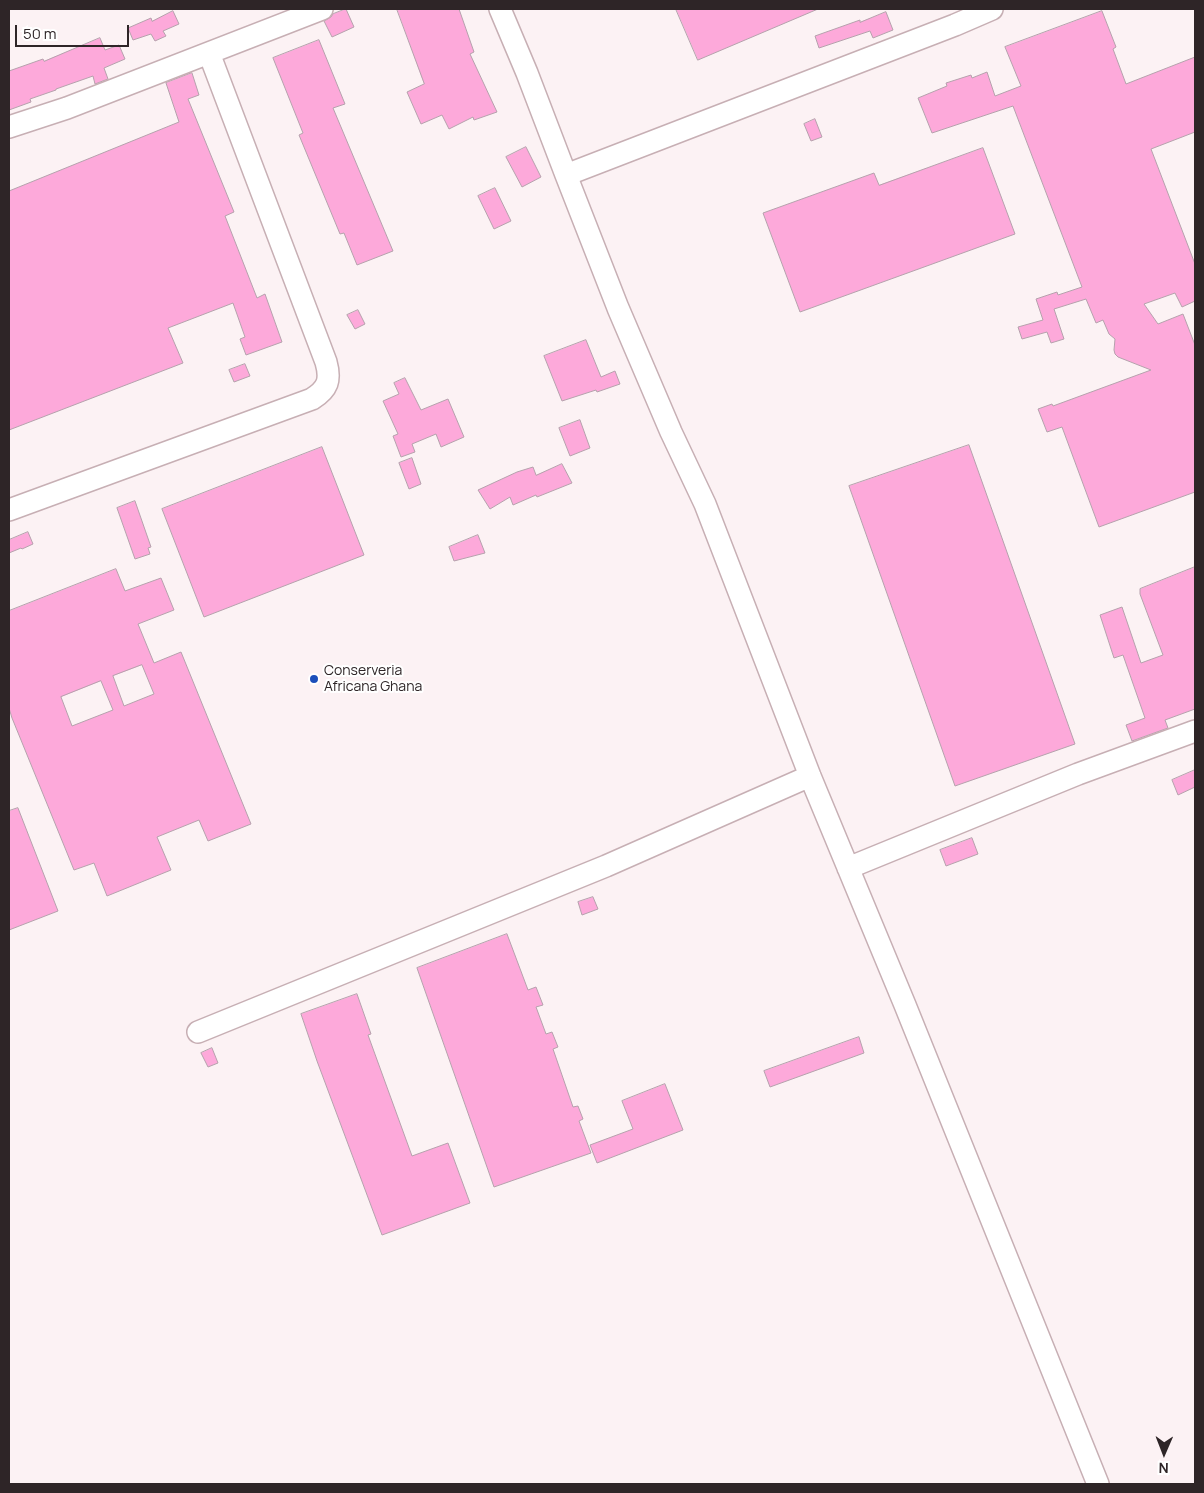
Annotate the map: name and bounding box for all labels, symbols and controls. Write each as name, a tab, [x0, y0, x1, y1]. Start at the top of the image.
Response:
scale bar	[18, 15, 131, 47]
text: 50 m	[23, 23, 57, 44]
place label: Conserveria Africana Ghana	[324, 663, 422, 696]
marker: Conserveria Africana Ghana	[308, 673, 320, 685]
north arrow	[1139, 1428, 1189, 1478]
text: N	[1159, 1459, 1169, 1478]

